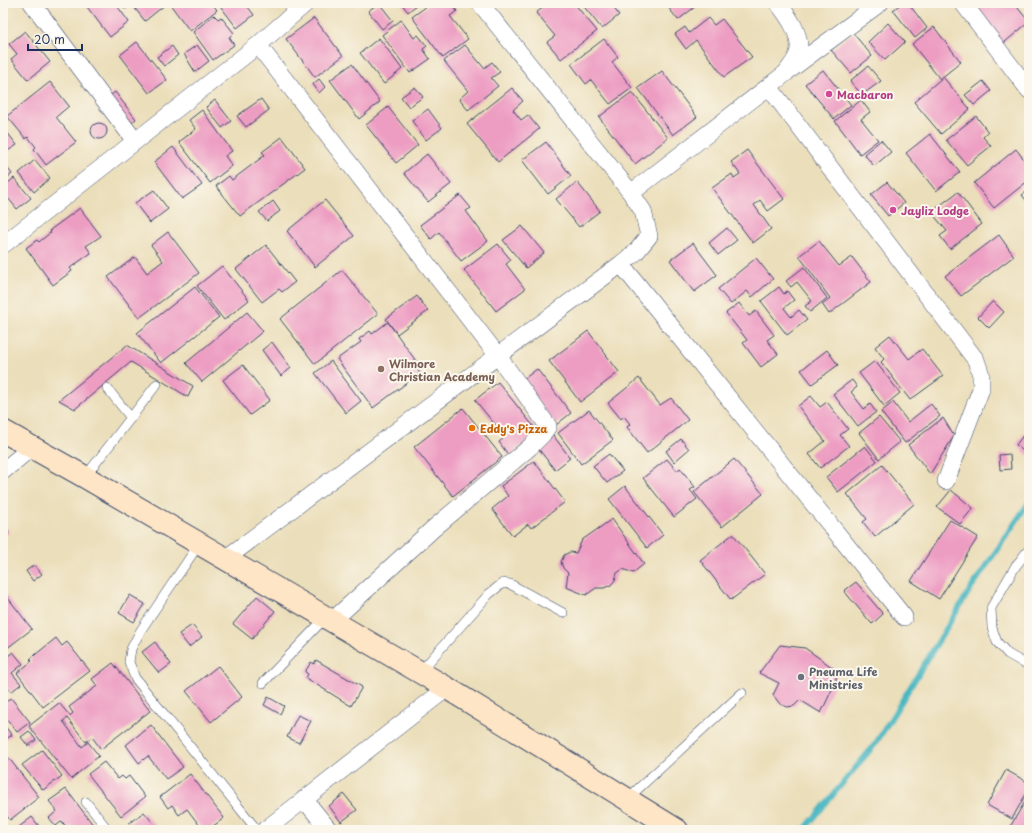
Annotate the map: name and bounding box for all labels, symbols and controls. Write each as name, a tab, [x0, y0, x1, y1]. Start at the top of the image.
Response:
scale bar	[28, 26, 82, 52]
text: 20 m	[34, 30, 65, 48]
place label: Macbaron	[837, 86, 894, 103]
marker: Macbaron	[824, 89, 834, 99]
place label: Jayliz Lodge	[901, 202, 969, 219]
marker: Jayliz Lodge	[888, 205, 898, 215]
place label: Wilmore Christian Academy	[389, 355, 495, 385]
marker: Wilmore Christian Academy	[376, 364, 386, 374]
place label: Eddy's Pizza	[480, 420, 548, 437]
marker: Eddy's Pizza	[467, 423, 477, 433]
place label: Pneuma Life Ministries	[809, 663, 877, 693]
marker: Pneuma Life Ministries	[796, 672, 806, 682]

